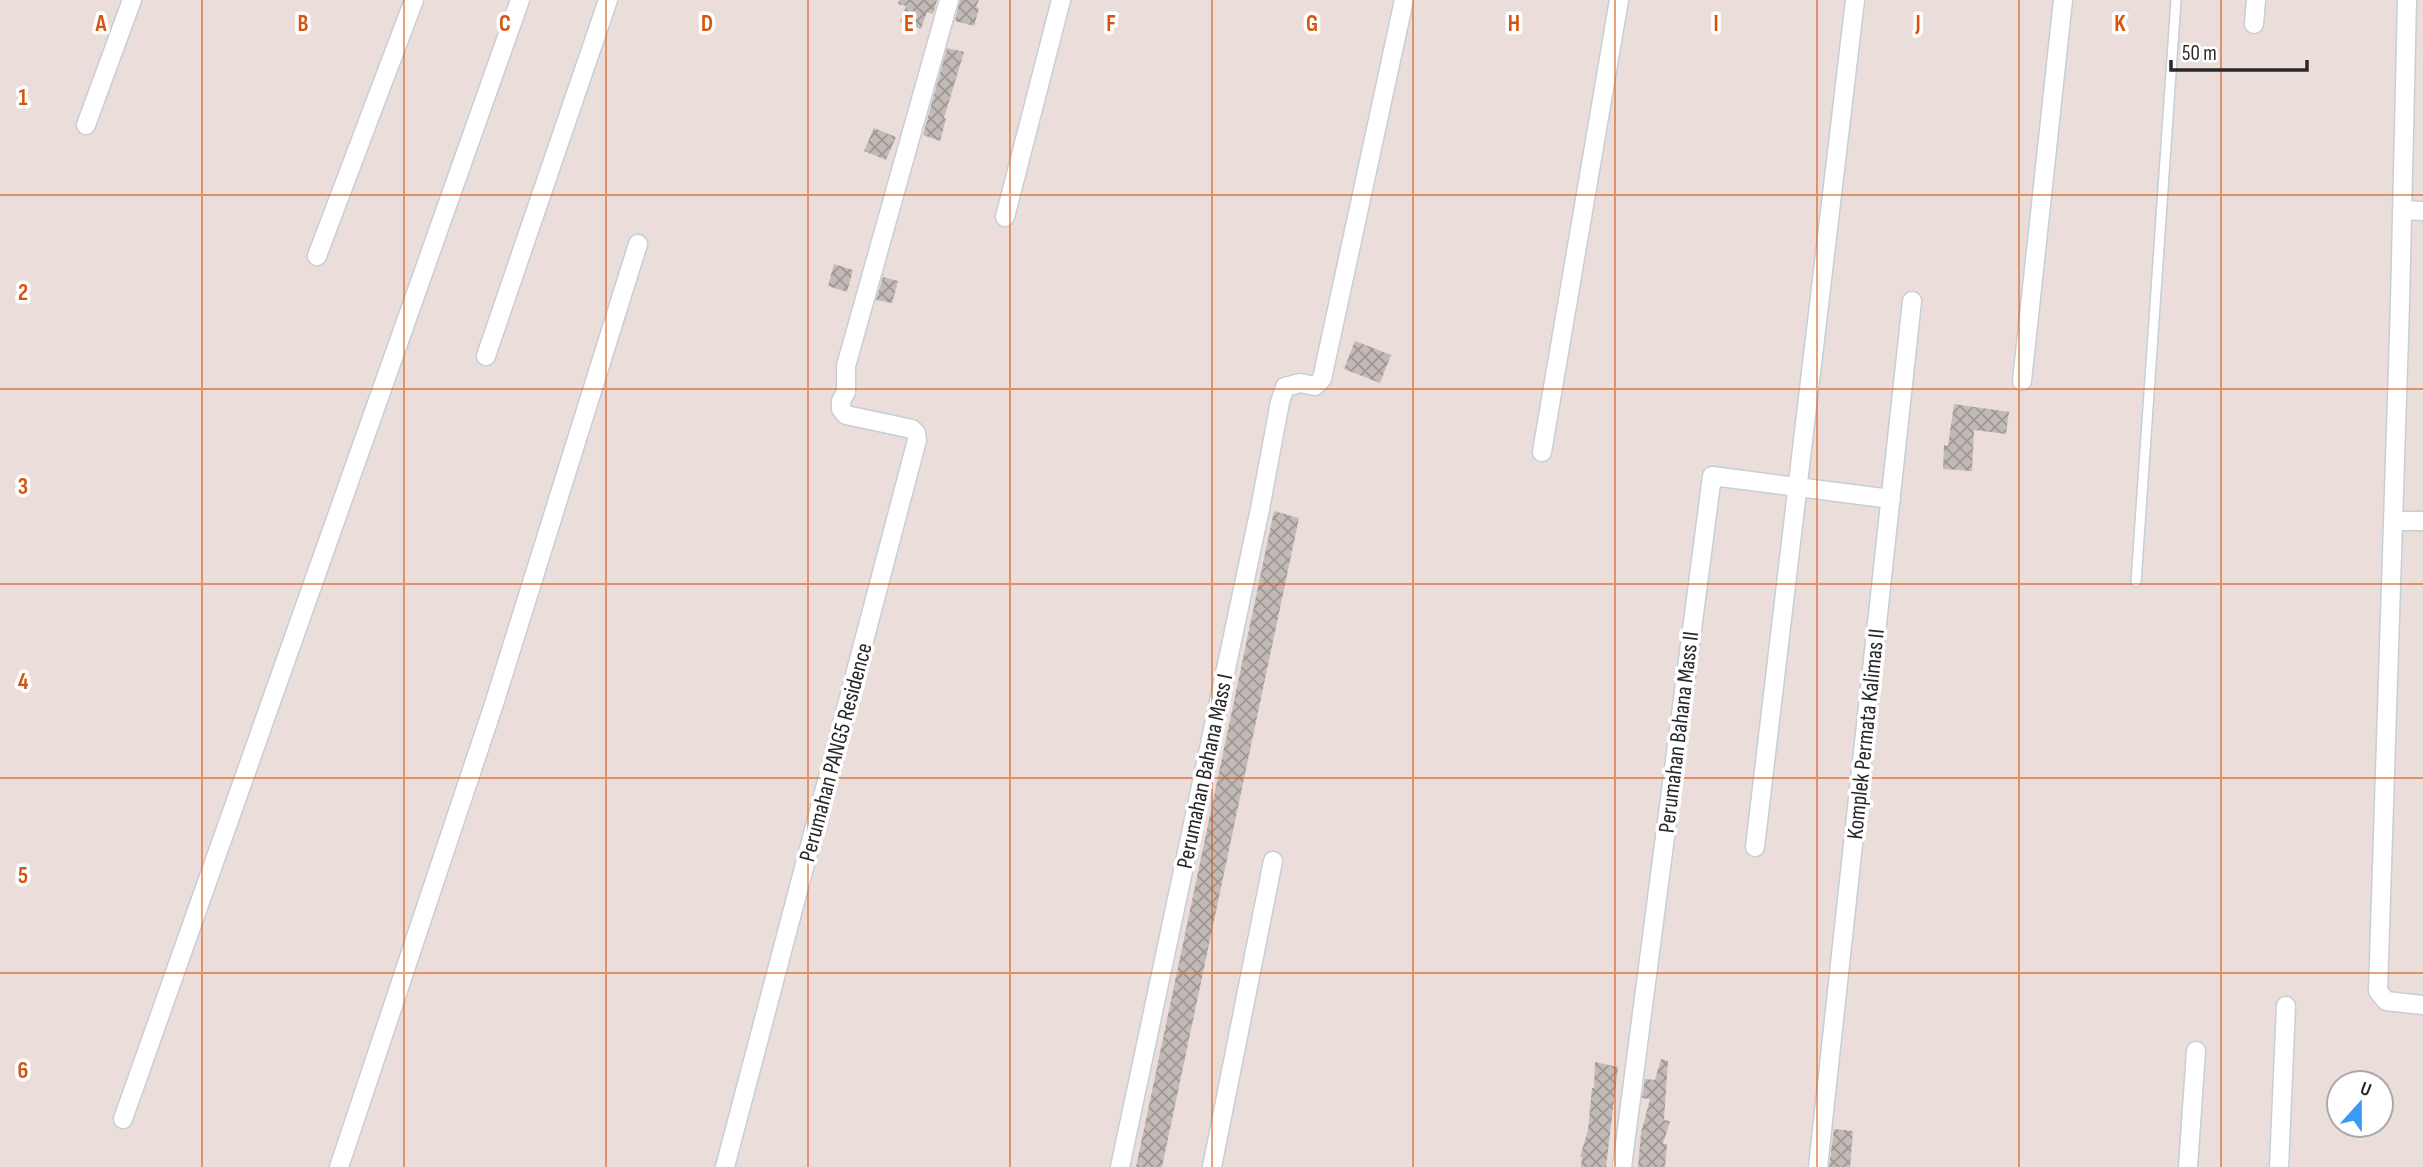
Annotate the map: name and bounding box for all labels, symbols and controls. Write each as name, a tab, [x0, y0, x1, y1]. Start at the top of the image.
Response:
text: A	[95, 10, 108, 38]
text: B	[298, 10, 309, 38]
text: C	[499, 10, 511, 38]
text: D	[701, 10, 713, 38]
text: E	[904, 10, 914, 38]
text: F	[1106, 10, 1116, 38]
text: G	[1306, 10, 1318, 38]
text: H	[1508, 10, 1520, 38]
text: I	[1713, 10, 1719, 38]
text: J	[1914, 10, 1921, 38]
text: K	[2114, 10, 2126, 38]
scale bar	[2171, 28, 2308, 72]
text: 50 m	[2182, 41, 2217, 66]
text: 1	[18, 84, 28, 112]
text: 2	[18, 279, 28, 307]
text: 3	[18, 473, 28, 501]
street label: Komplek Permata Kalimas II	[1841, 628, 1891, 841]
street label: Perumahan Bahana Mass II	[1653, 630, 1705, 835]
street label: Perumahan PANG5 Residence	[793, 640, 879, 865]
text: 4	[18, 668, 29, 696]
street label: Perumahan Bahana Mass I	[1171, 671, 1239, 871]
text: 5	[18, 862, 28, 890]
text: 6	[18, 1057, 28, 1085]
north arrow	[2325, 1069, 2395, 1139]
text: U	[2357, 1077, 2374, 1102]

